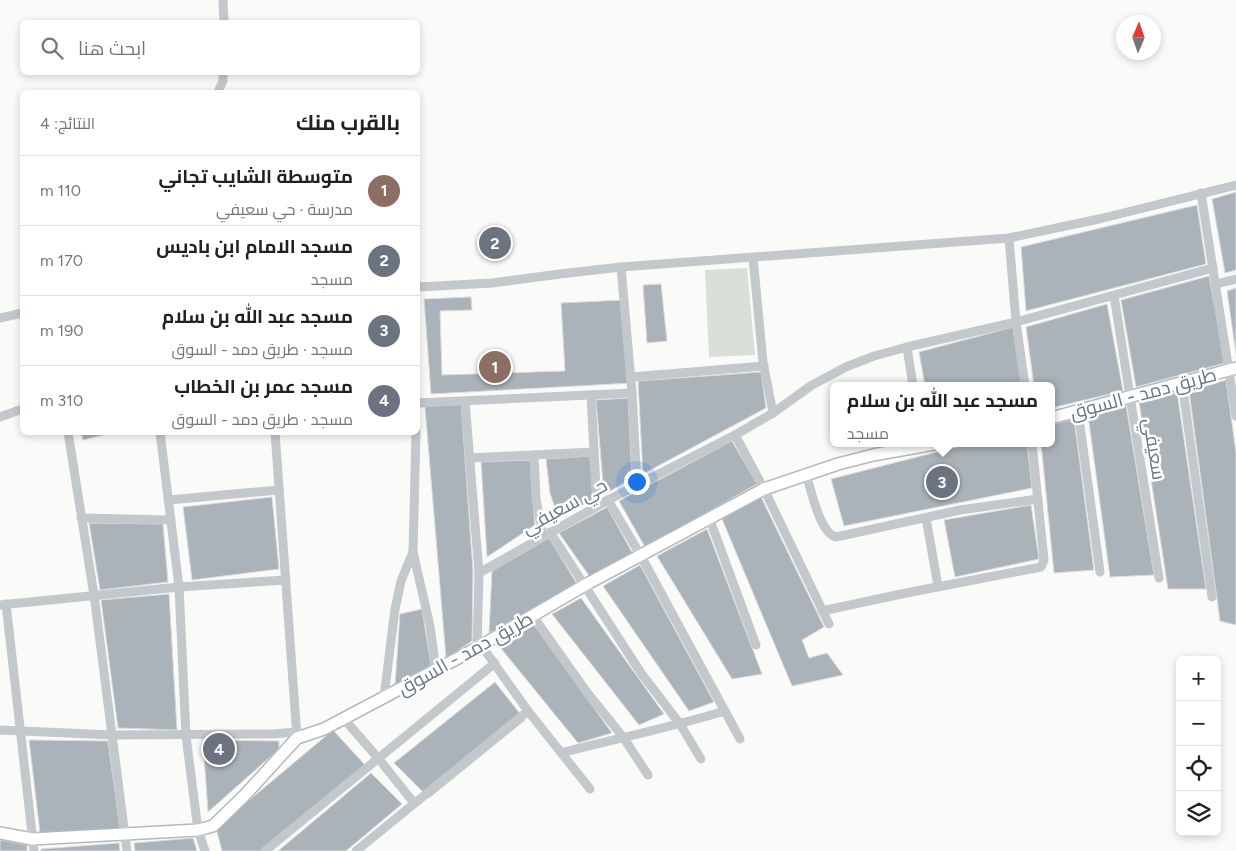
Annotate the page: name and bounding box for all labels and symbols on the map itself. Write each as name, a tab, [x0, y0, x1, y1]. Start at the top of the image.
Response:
north arrow	[1116, 15, 1161, 60]
pin: 2	[479, 224, 511, 262]
pin: 1	[479, 348, 511, 386]
street label: طريق دمد - السوق	[1067, 363, 1219, 425]
street label: سعيفي	[1135, 416, 1171, 482]
pin: 3	[926, 463, 958, 501]
your location	[624, 469, 650, 495]
street label: حي سعيفي	[517, 474, 613, 542]
street label: طريق دمد - السوق	[394, 607, 537, 701]
pin: 4	[203, 730, 235, 768]

